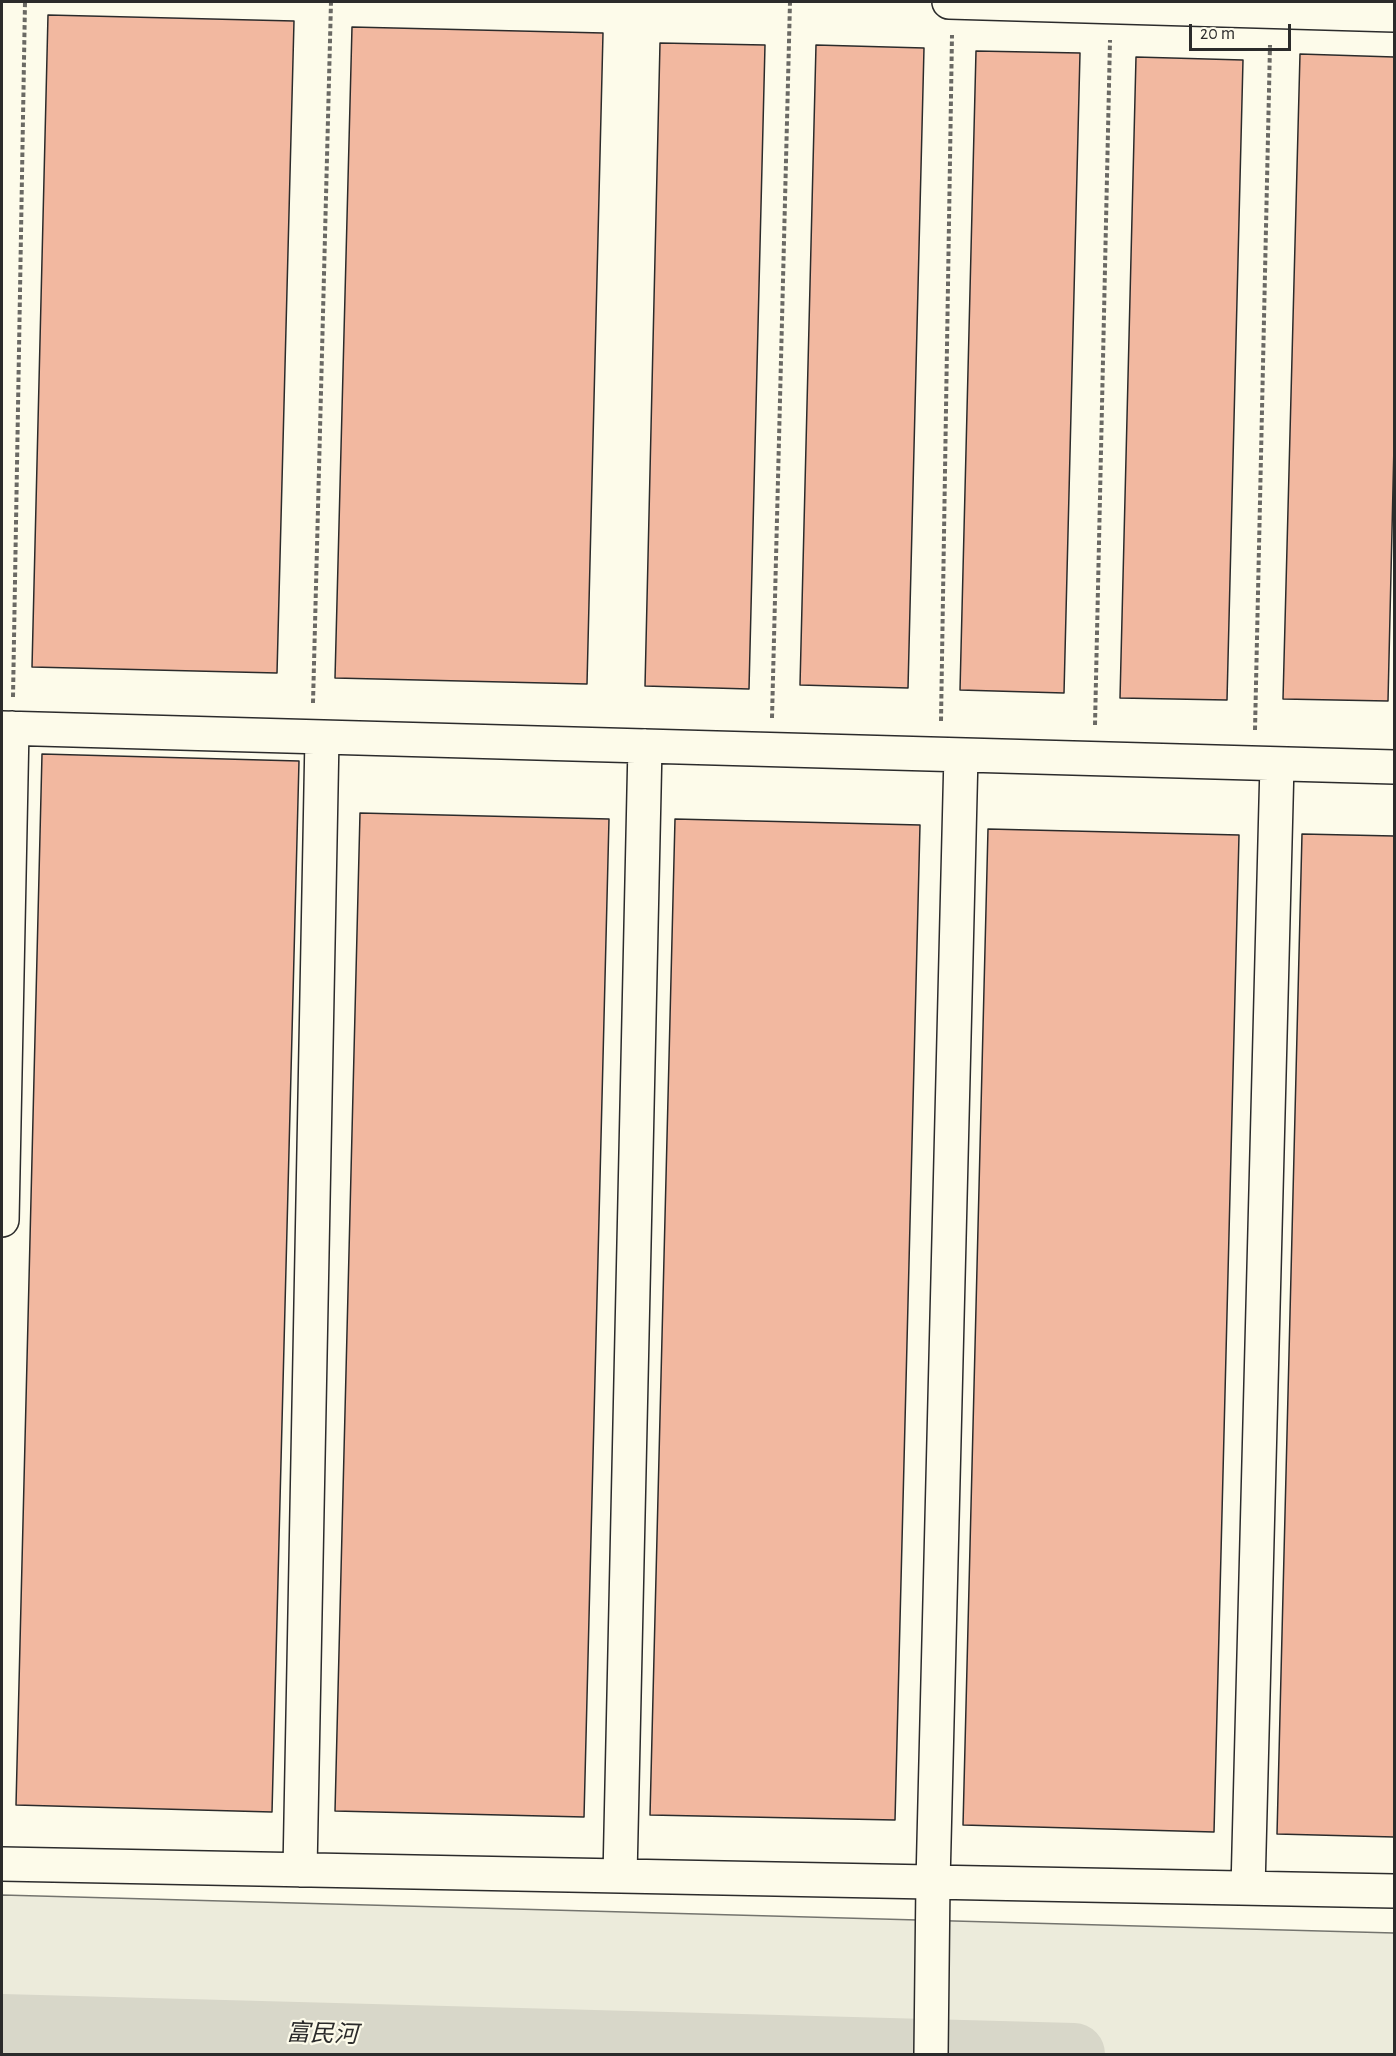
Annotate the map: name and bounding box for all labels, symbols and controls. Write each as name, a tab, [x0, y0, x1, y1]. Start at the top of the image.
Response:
scale bar	[1192, 12, 1294, 50]
text: 20 m	[1200, 25, 1235, 43]
water label: 富民河	[286, 2018, 358, 2050]

